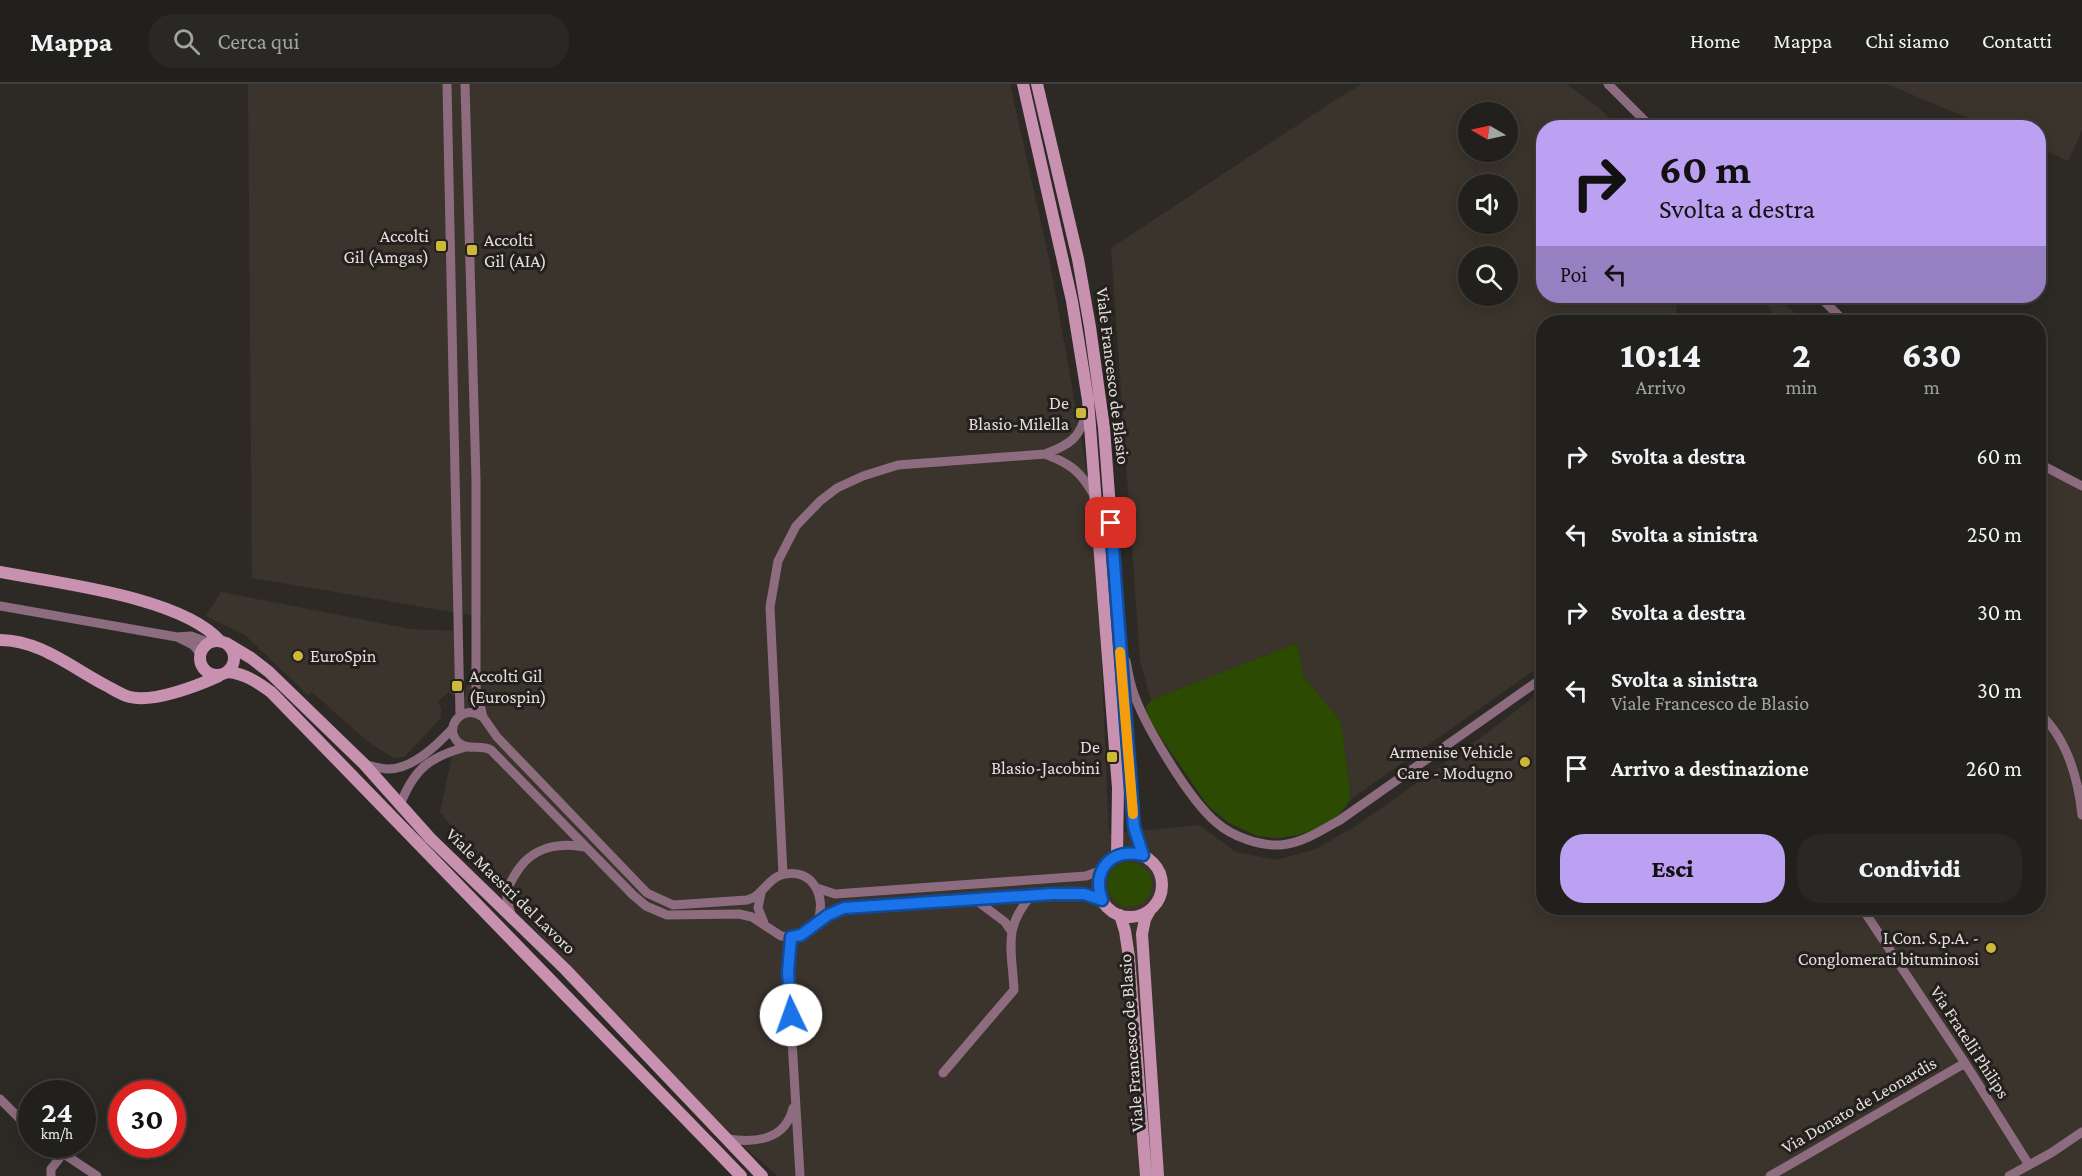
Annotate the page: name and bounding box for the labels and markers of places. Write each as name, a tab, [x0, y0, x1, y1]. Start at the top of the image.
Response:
place label: Accolti Gil (Amgas)	[344, 226, 429, 268]
place label: Accolti Gil (AIA)	[484, 230, 547, 272]
marker: Accolti Gil (Amgas)	[434, 239, 448, 253]
marker: Accolti Gil (AIA)	[465, 243, 479, 257]
place label: De Blasio-Milella	[968, 393, 1069, 434]
marker: De Blasio-Milella	[1074, 406, 1088, 420]
pin	[1085, 497, 1136, 548]
place label: EuroSpin	[310, 646, 377, 666]
marker: EuroSpin	[291, 649, 305, 663]
place label: Accolti Gil (Eurospin)	[469, 666, 547, 708]
marker: Accolti Gil (Eurospin)	[450, 679, 464, 693]
place label: De Blasio-Jacobini	[991, 737, 1100, 778]
place label: Armenise Vehicle Care - Modugno	[1389, 742, 1513, 783]
marker: De Blasio-Jacobini	[1105, 750, 1119, 764]
marker: Armenise Vehicle Care - Modugno	[1518, 755, 1532, 769]
place label: I.Con. S.p.A. - Conglomerati bituminosi	[1798, 928, 1979, 969]
marker: I.Con. S.p.A. - Conglomerati bituminosi	[1984, 941, 1998, 955]

